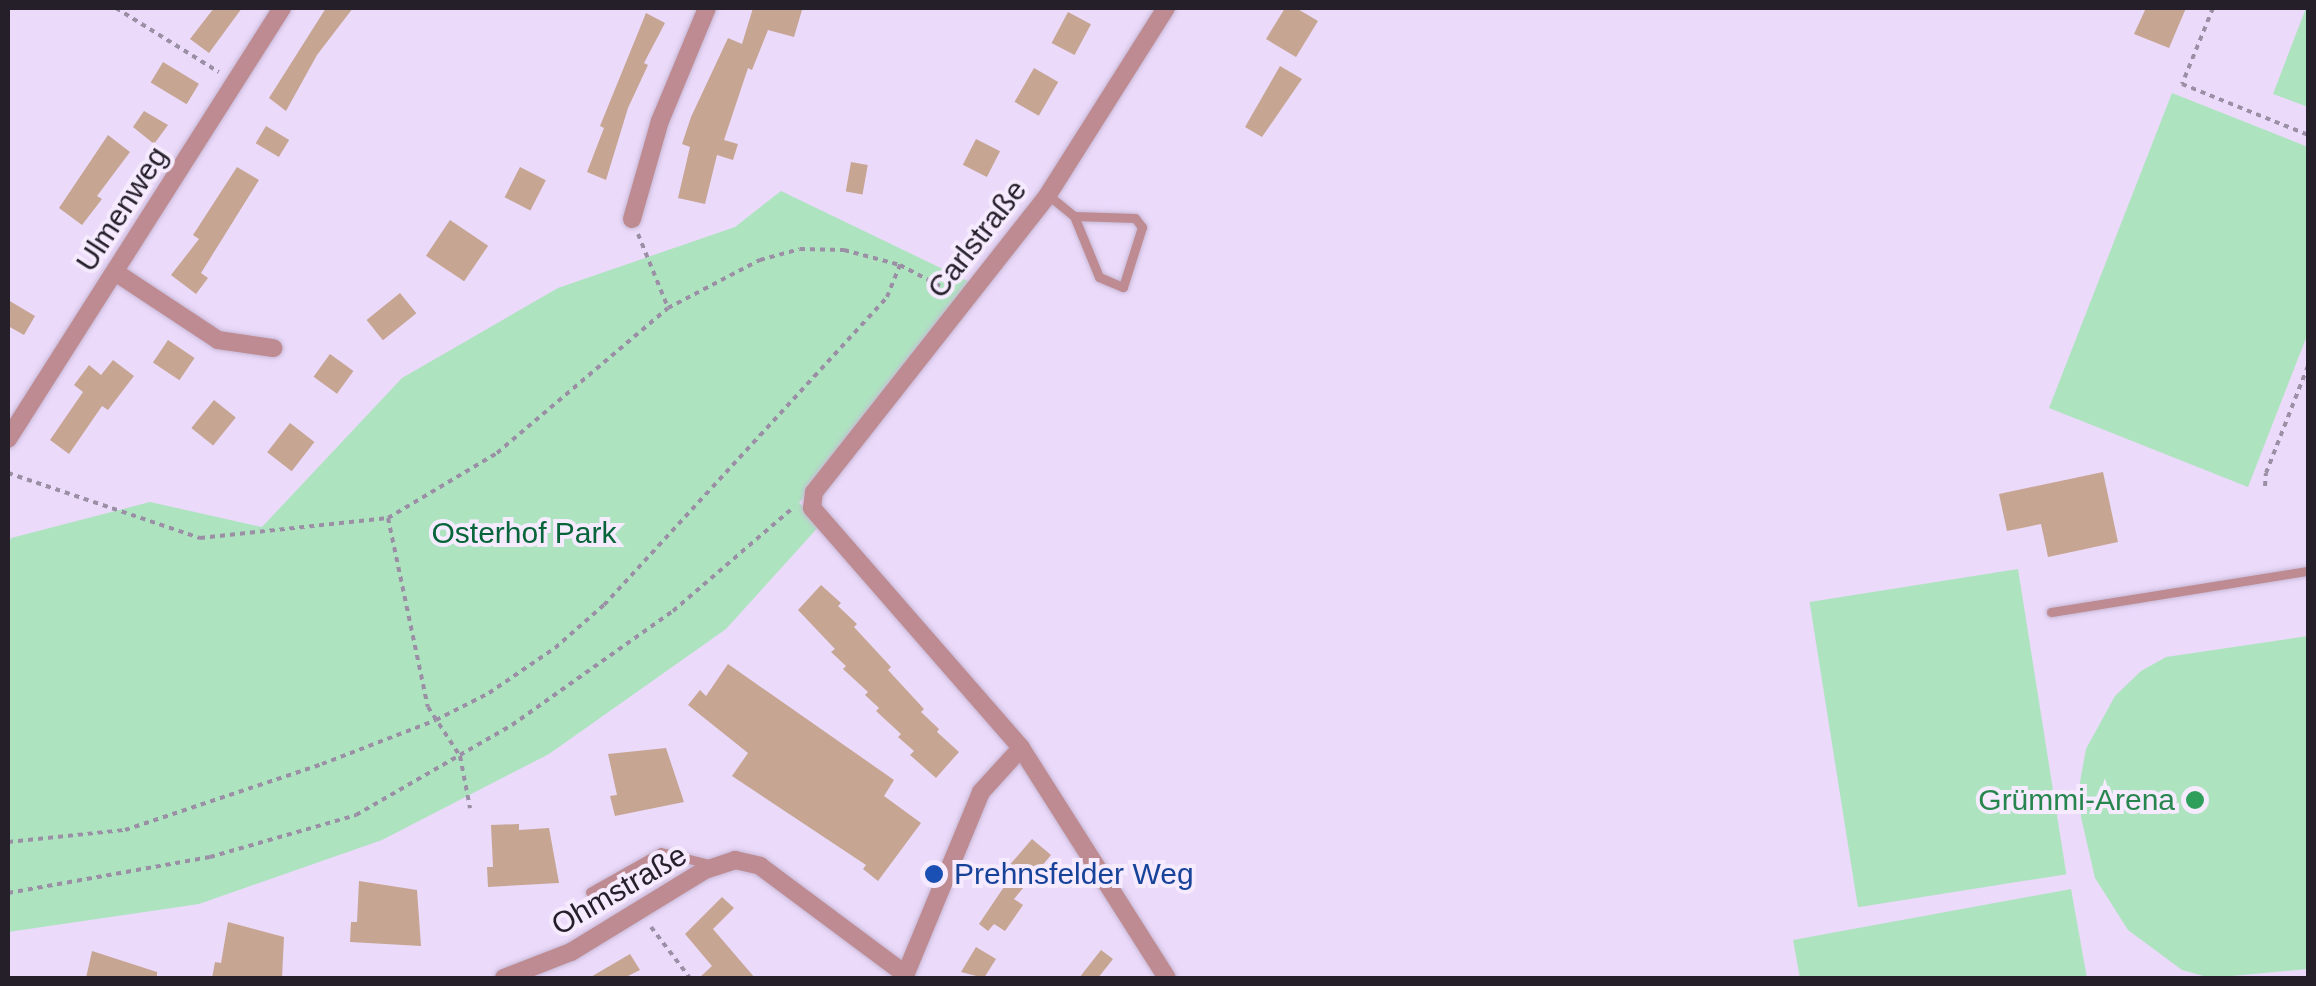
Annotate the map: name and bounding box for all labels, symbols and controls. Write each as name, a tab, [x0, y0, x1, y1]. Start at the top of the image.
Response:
street label: Ulmenweg	[68, 140, 176, 278]
street label: Carlstraße	[920, 173, 1034, 305]
park label: Osterhof Park	[431, 515, 617, 551]
place label: Grümmi-Arena	[1978, 782, 2175, 818]
marker: Grümmi-Arena	[2184, 789, 2206, 811]
street label: Ohmstraße	[545, 837, 693, 943]
place label: Prehnsfelder Weg	[954, 856, 1194, 892]
marker: Prehnsfelder Weg	[923, 863, 945, 885]

